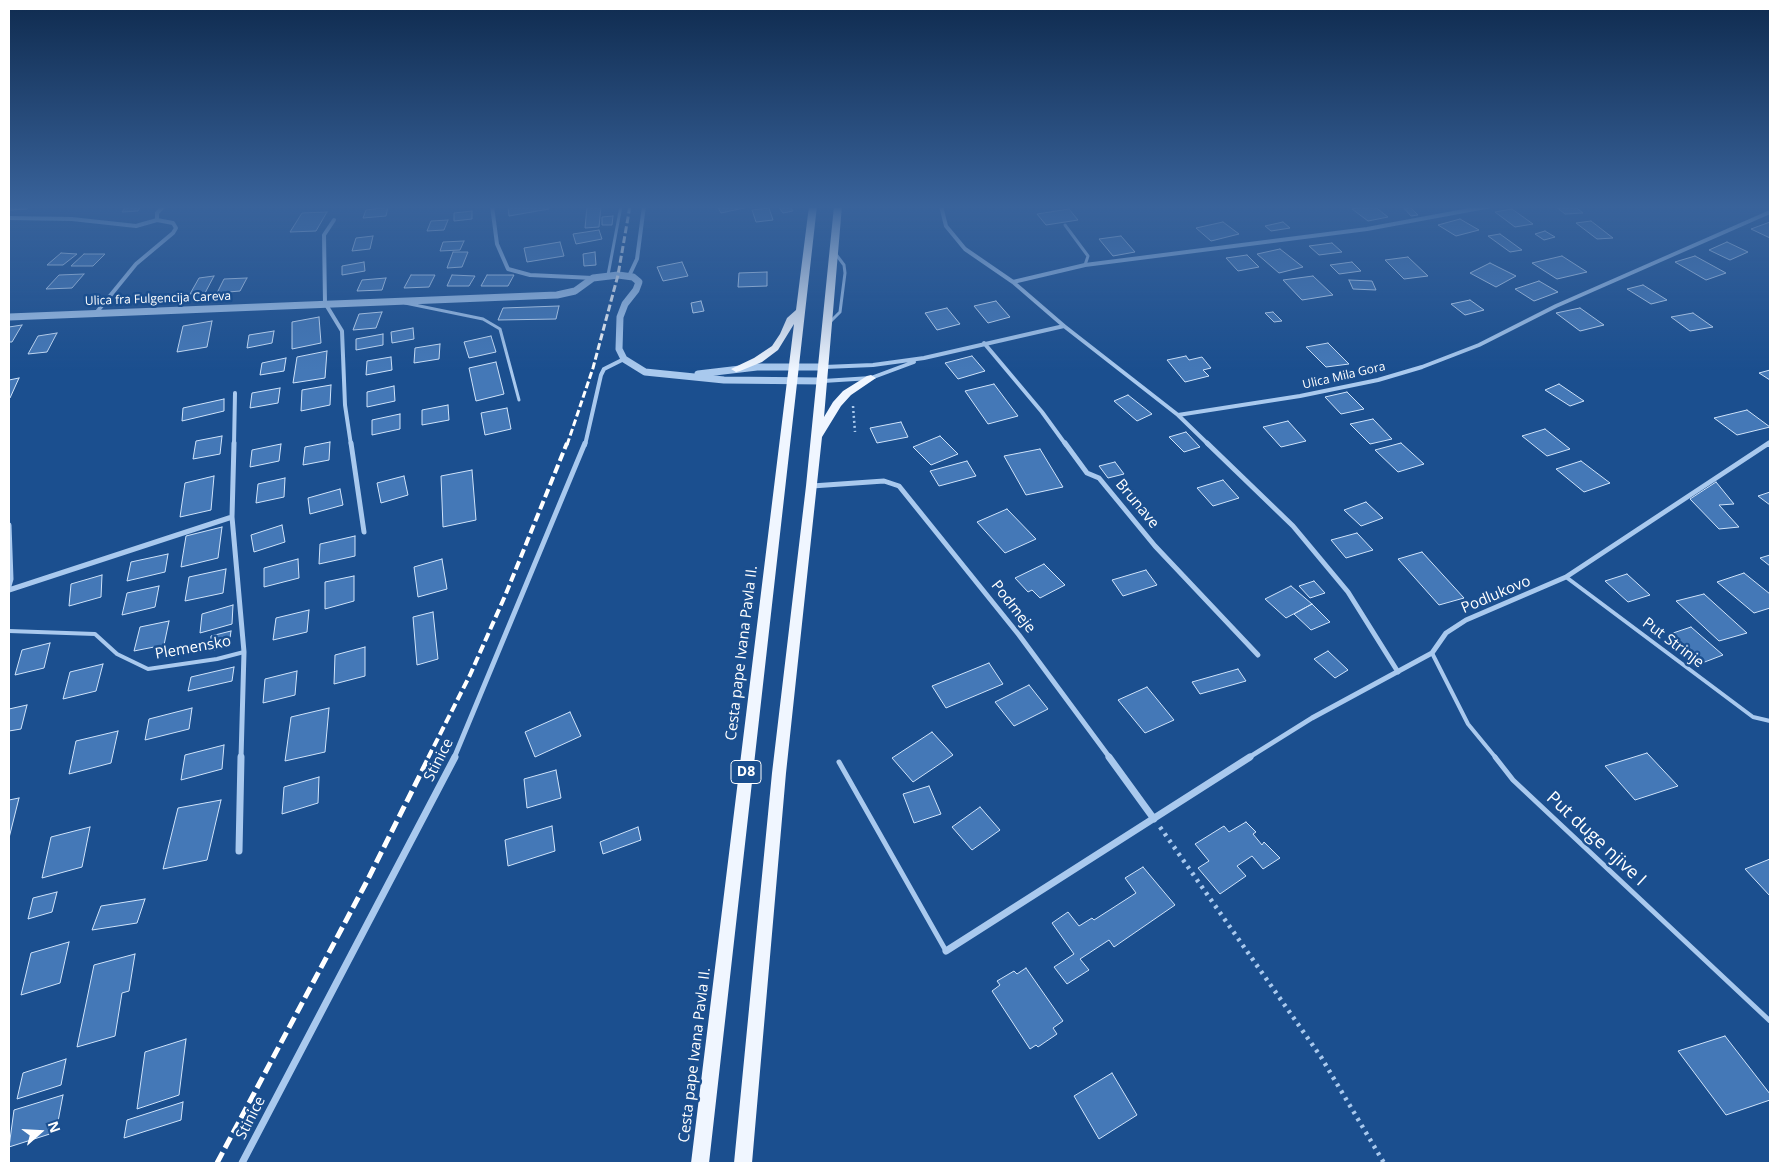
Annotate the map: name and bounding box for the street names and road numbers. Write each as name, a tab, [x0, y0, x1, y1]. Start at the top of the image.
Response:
street label: Ulica fra Fulgencija Careva	[85, 289, 231, 309]
street label: Ulica Mila Gora	[1301, 359, 1387, 393]
street label: Brunave	[1111, 476, 1163, 532]
street label: Cesta pape Ivana Pavla II.	[722, 564, 762, 742]
street label: Podlukovo	[1459, 572, 1533, 618]
street label: Podmeje	[987, 577, 1039, 637]
street label: Put Strinje	[1639, 614, 1707, 672]
street label: Plemensko	[154, 632, 232, 664]
street label: Stinice	[421, 735, 457, 785]
road number: D8	[731, 760, 761, 784]
street label: Put duge njive I	[1542, 787, 1650, 891]
street label: Cesta pape Ivana Pavla II.	[675, 966, 715, 1144]
street label: Stinice	[233, 1093, 269, 1143]

